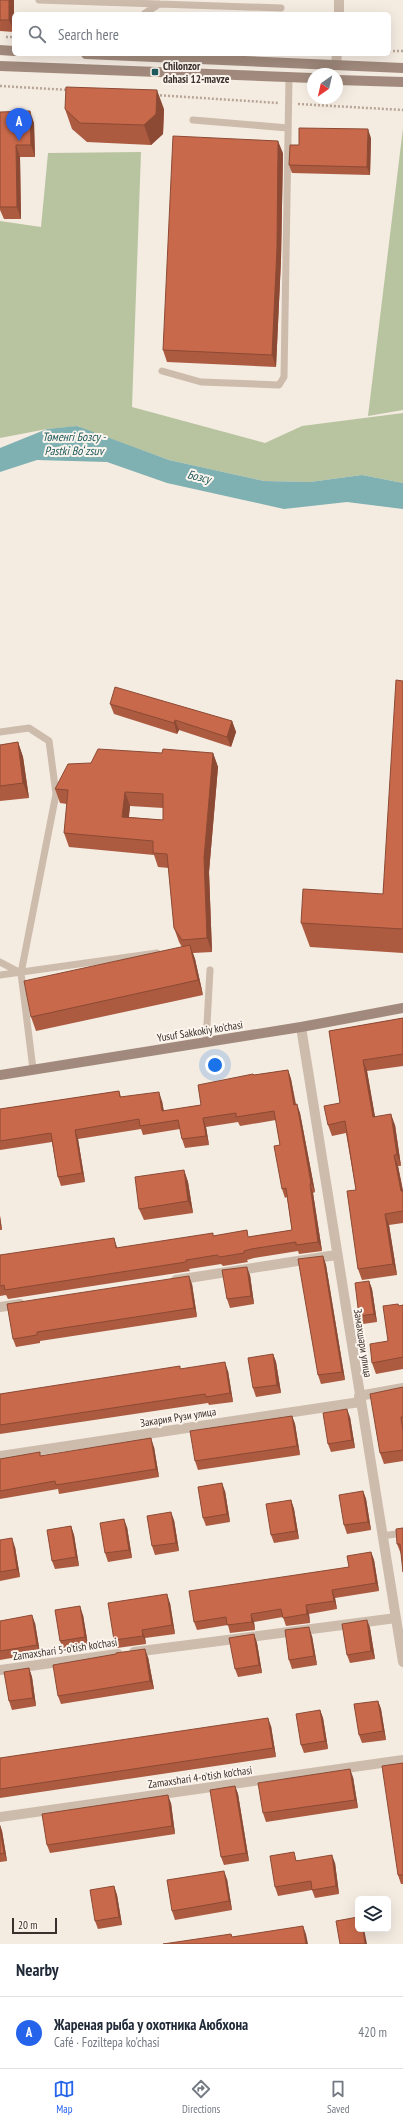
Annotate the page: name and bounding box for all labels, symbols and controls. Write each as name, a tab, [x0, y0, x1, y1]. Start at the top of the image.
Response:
search box	[12, 12, 391, 56]
icon: search	[26, 23, 48, 45]
text: Search here	[58, 25, 119, 44]
place label: Chilonzor dahasi 12-mavze	[163, 59, 230, 86]
marker: Chilonzor dahasi 12-mavze	[150, 67, 160, 77]
north arrow	[307, 68, 343, 104]
pin: A	[6, 108, 32, 141]
water label: Төменгі Бозсу - Pastki Boʻzsuv	[42, 429, 106, 458]
water label: Бозсу	[186, 466, 214, 487]
street label: Yusuf Sakkokiy ko'chasi	[156, 1017, 244, 1045]
your location	[205, 1055, 225, 1075]
street label: Замахшари улица	[351, 1308, 375, 1378]
street label: Закария Рузи улица	[139, 1404, 217, 1430]
street label: Zamaxshari 5-o'tish ko'chasi	[12, 1635, 118, 1663]
street label: Zamaxshari 4-o'tish ko'chasi	[147, 1763, 253, 1791]
map controls	[355, 1896, 391, 1932]
button: layers	[355, 1896, 391, 1932]
scale bar	[12, 1916, 57, 1935]
text: 20 m	[18, 1918, 37, 1932]
text: Nearby	[16, 1959, 59, 1981]
text: Жареная рыба у охотника Аюбхона	[54, 2015, 248, 2034]
text: A	[26, 2024, 32, 2041]
text: 420 m	[358, 2024, 387, 2041]
text: Café · Foziltepa ko'chasi	[54, 2034, 160, 2051]
tab: Map	[53, 2078, 75, 2116]
tab: Directions	[182, 2078, 220, 2116]
tab: Saved	[327, 2078, 350, 2116]

